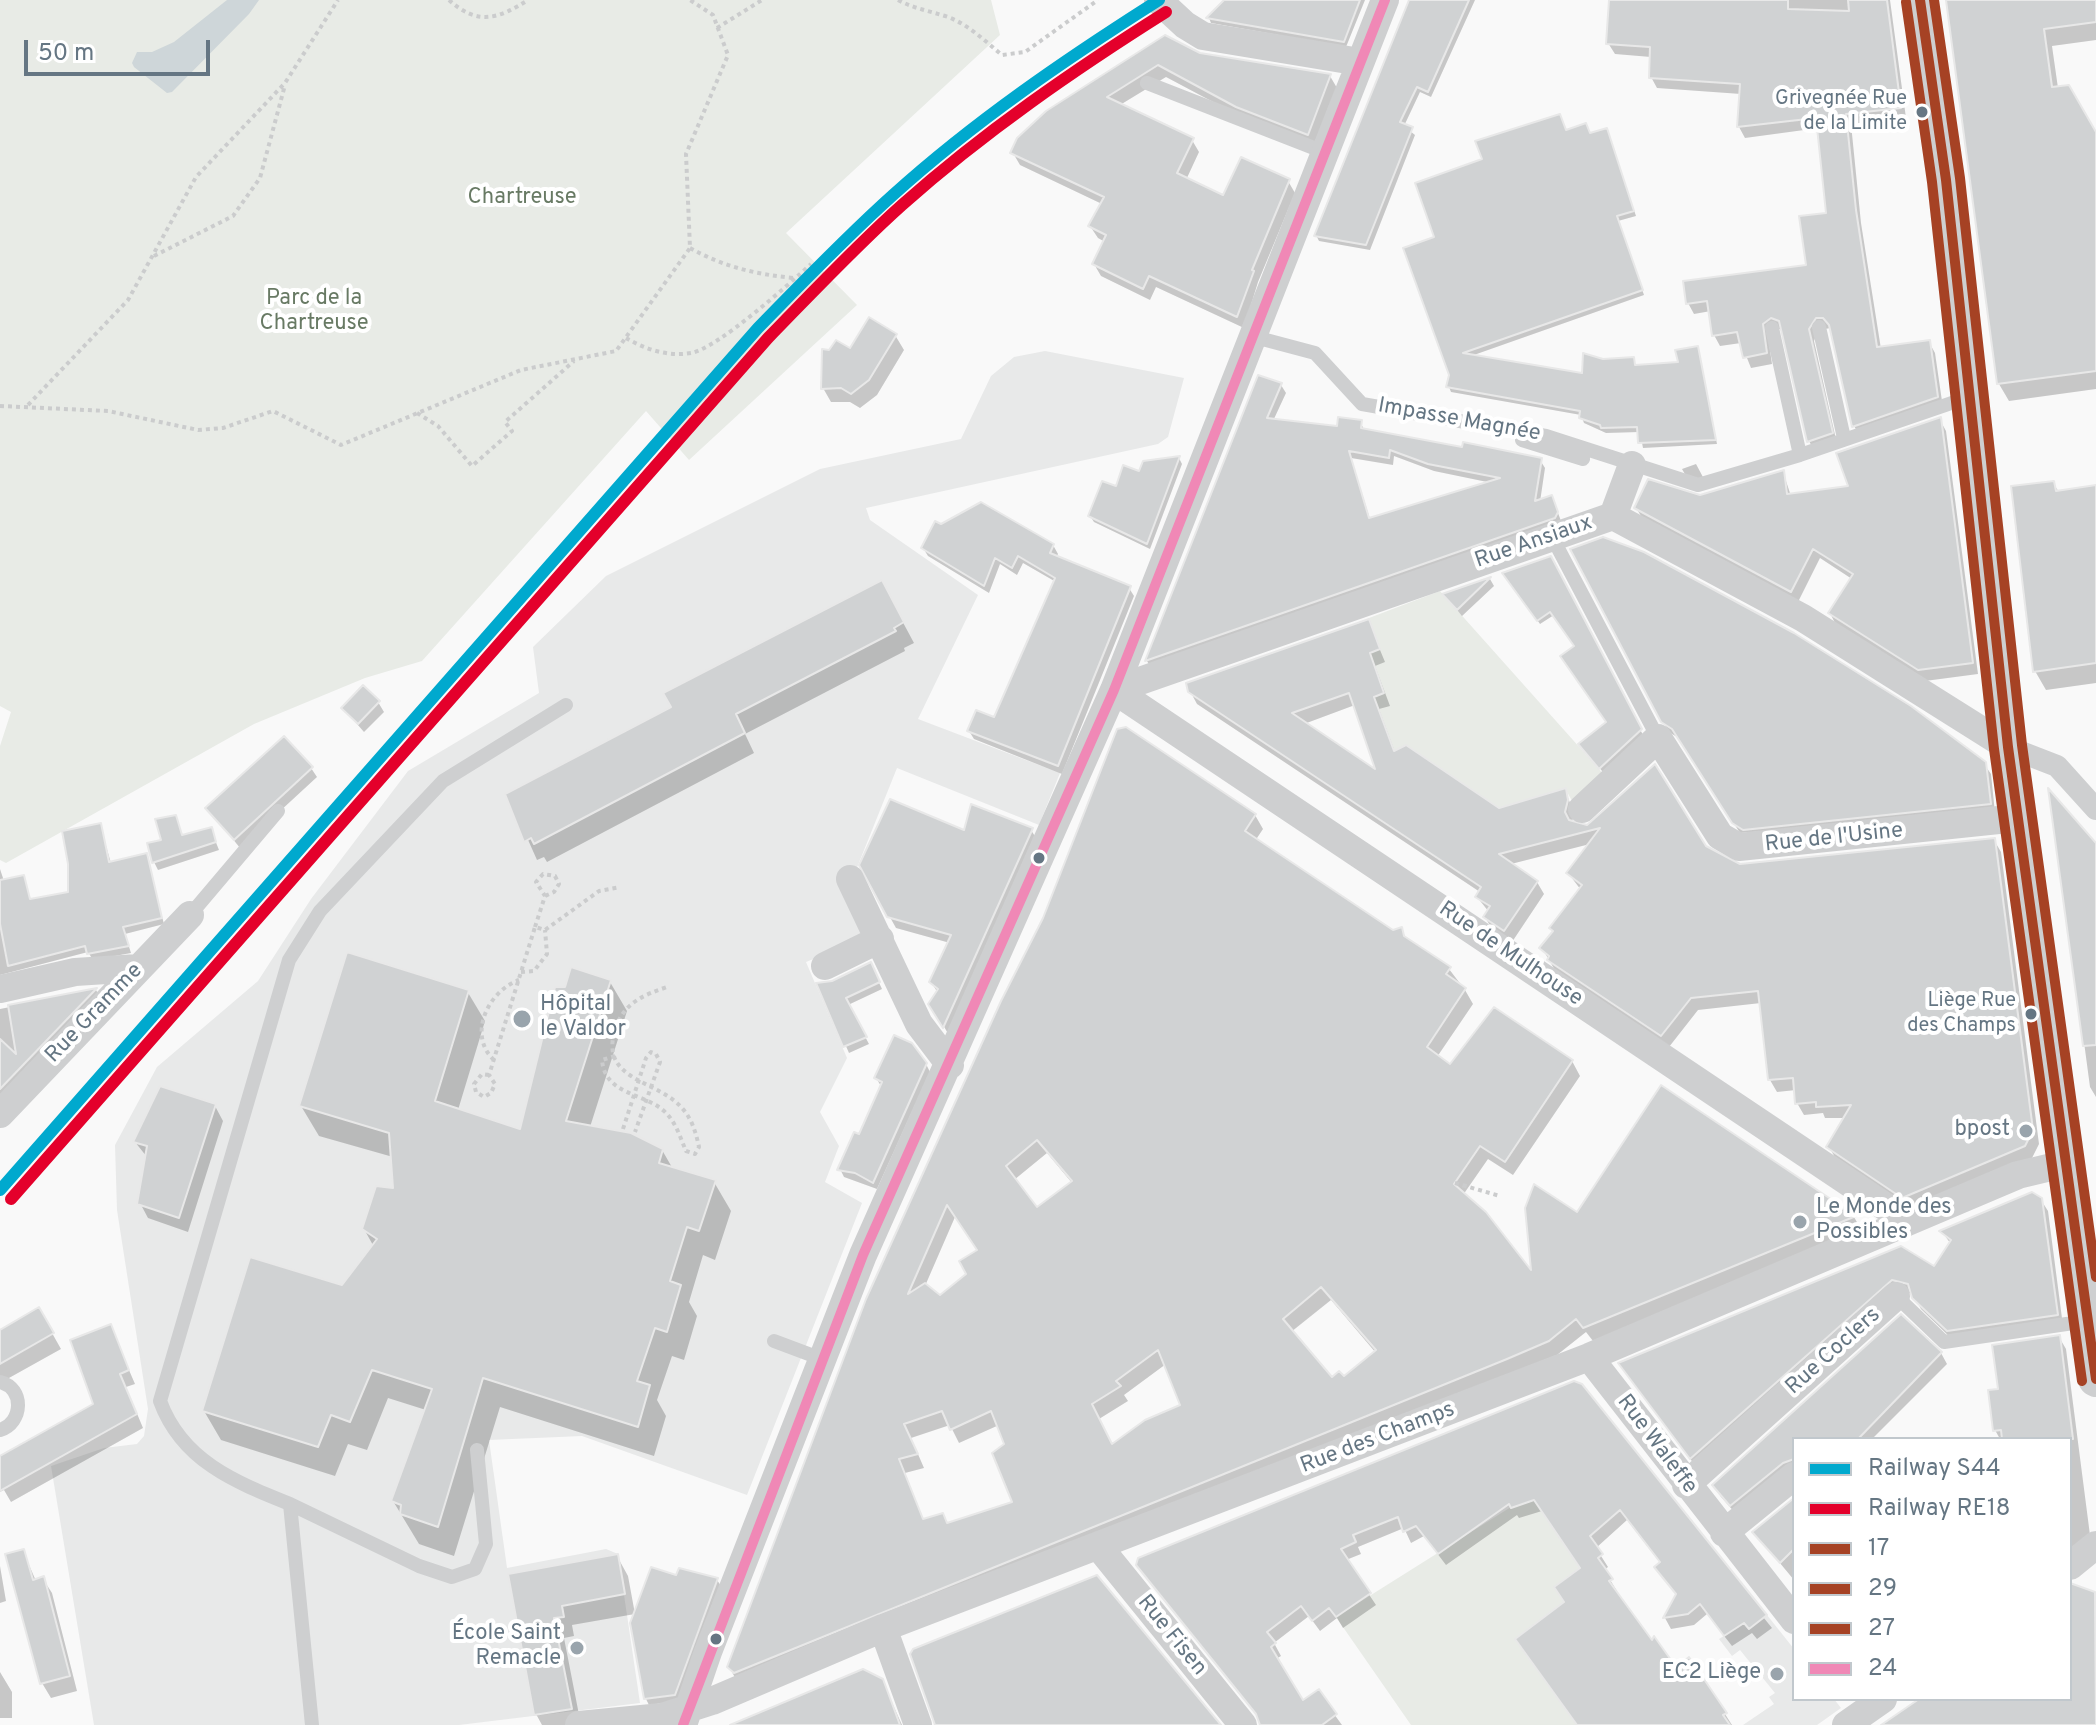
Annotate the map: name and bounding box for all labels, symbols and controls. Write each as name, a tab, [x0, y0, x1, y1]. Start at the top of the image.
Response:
scale bar	[28, 24, 214, 74]
text: 50 m	[38, 39, 94, 69]
place label: Grivegnée Rue de la Limite	[1775, 88, 1907, 135]
marker: Grivegnée Rue de la Limite	[1914, 104, 1930, 120]
park label: Chartreuse	[467, 186, 577, 212]
park label: Parc de la Chartreuse	[259, 287, 369, 338]
street label: Impasse Magnée	[1376, 394, 1542, 448]
street label: Rue Ansiaux	[1472, 511, 1596, 575]
street label: Rue de l'Usine	[1764, 819, 1904, 859]
unlabelled marker	[1031, 850, 1047, 866]
street label: Rue de Mulhouse	[1433, 897, 1587, 1013]
street label: Rue Gramme	[41, 959, 149, 1069]
place label: Liège Rue des Champs	[1907, 990, 2016, 1037]
place label: Hôpital le Valdor	[540, 993, 626, 1044]
marker: Liège Rue des Champs	[2023, 1006, 2039, 1022]
marker: Hôpital le Valdor	[511, 1008, 533, 1030]
place label: bpost	[1954, 1118, 2010, 1144]
marker: bpost	[2017, 1122, 2035, 1140]
place label: Le Monde des Possibles	[1816, 1196, 1952, 1248]
marker: Le Monde des Possibles	[1791, 1213, 1809, 1231]
street label: Rue Coclers	[1781, 1303, 1887, 1401]
street label: Rue Waleffe	[1610, 1390, 1702, 1500]
street label: Rue des Champs	[1297, 1397, 1459, 1481]
legend	[1792, 1437, 2072, 1701]
text: Railway S44	[1868, 1454, 2001, 1484]
text: Railway RE18	[1868, 1494, 2011, 1524]
text: 17	[1868, 1534, 1889, 1564]
text: 29	[1868, 1574, 1897, 1604]
street label: Rue Fisen	[1131, 1590, 1211, 1682]
text: 27	[1868, 1614, 1895, 1644]
place label: École Saint Remacle	[452, 1622, 561, 1674]
unlabelled marker	[708, 1631, 724, 1647]
marker: École Saint Remacle	[568, 1639, 586, 1657]
text: 24	[1868, 1654, 1897, 1684]
place label: EC2 Liège	[1662, 1661, 1761, 1687]
marker: EC2 Liège	[1768, 1665, 1786, 1683]

